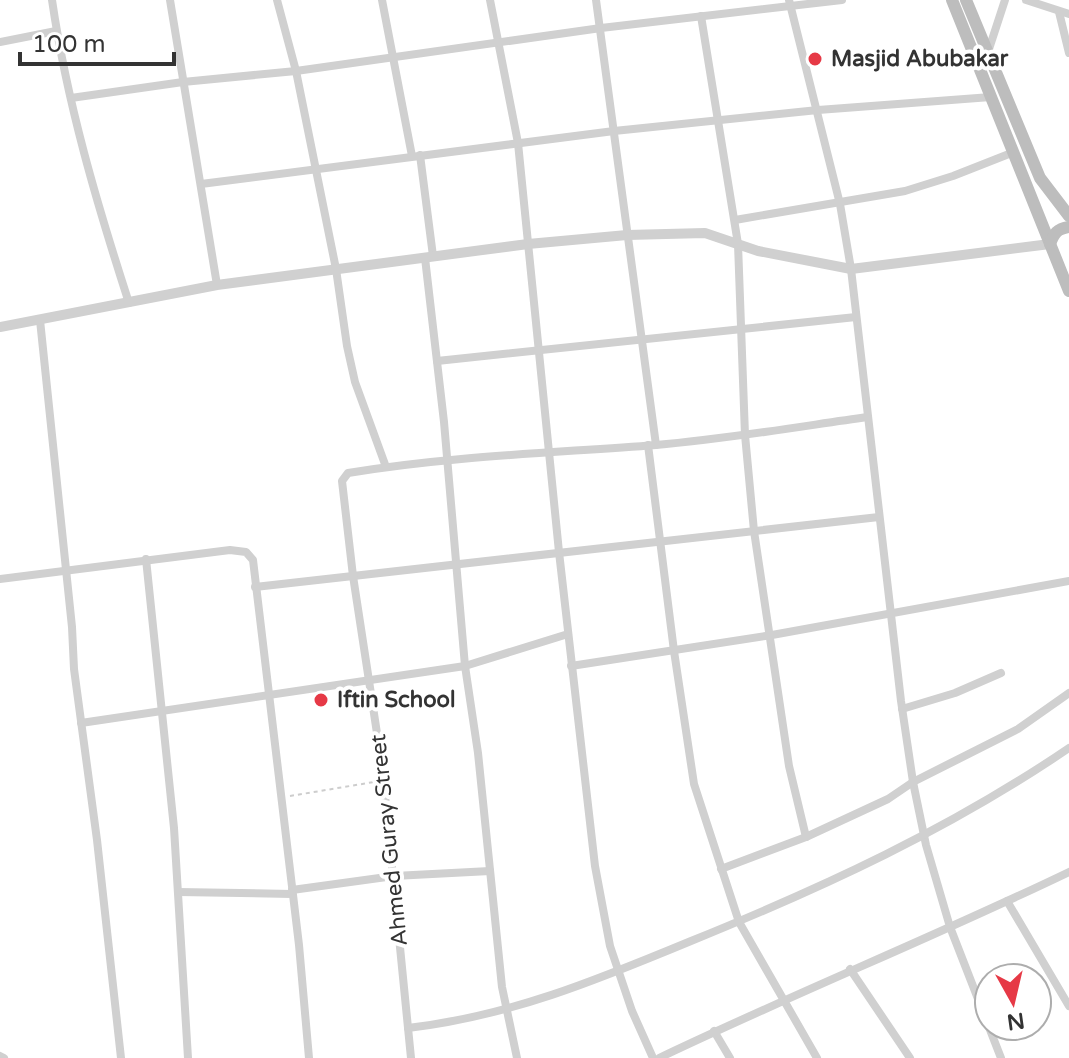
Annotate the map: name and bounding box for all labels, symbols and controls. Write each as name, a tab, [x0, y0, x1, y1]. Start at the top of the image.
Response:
scale bar	[20, 16, 174, 66]
text: 100 m	[32, 30, 106, 59]
place label: Masjid Abubakar	[831, 46, 1009, 72]
marker: Masjid Abubakar	[806, 50, 824, 68]
place label: Iftin School	[337, 687, 455, 713]
marker: Iftin School	[312, 691, 330, 709]
street label: Ahmed Guray Street	[365, 733, 413, 947]
north arrow	[973, 962, 1053, 1042]
text: N	[1005, 1007, 1026, 1035]

